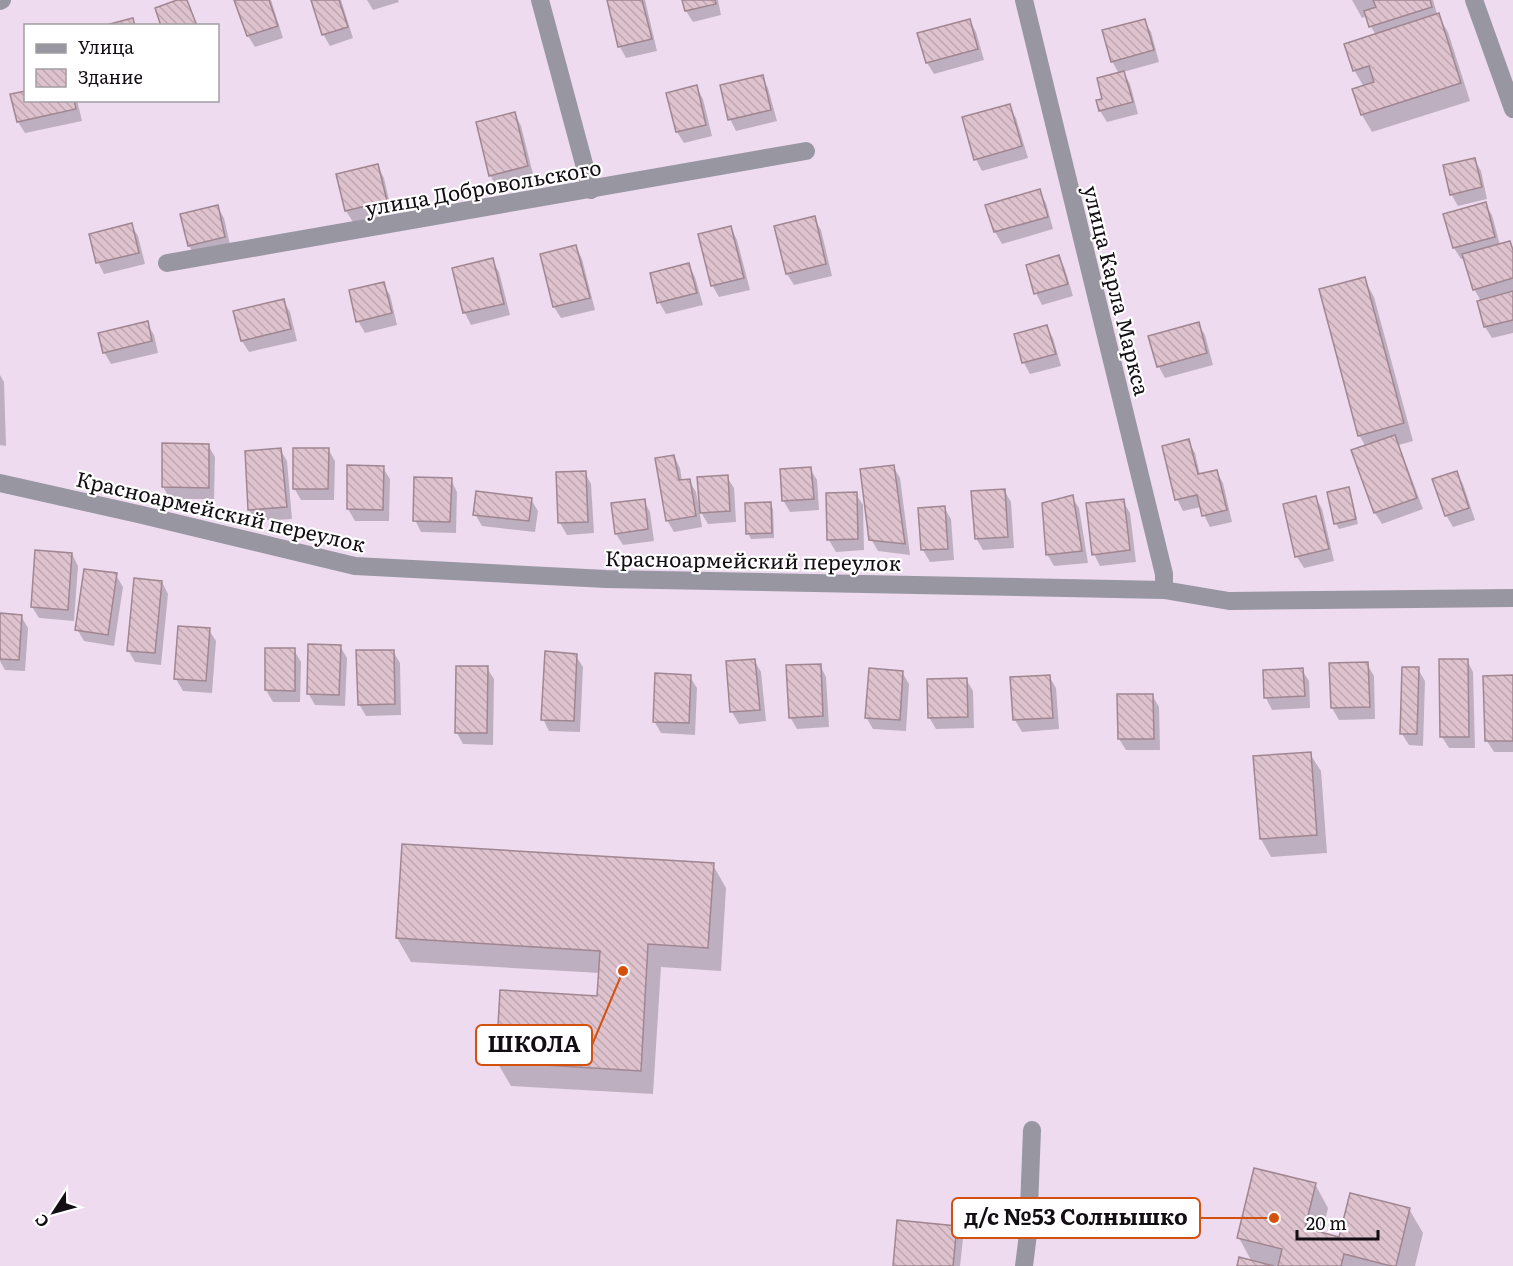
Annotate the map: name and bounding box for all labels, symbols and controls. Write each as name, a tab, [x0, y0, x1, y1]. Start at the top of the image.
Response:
legend	[24, 24, 219, 102]
text: Улица	[78, 33, 134, 60]
text: Здание	[78, 63, 143, 90]
street label: улица Добровольского	[362, 150, 604, 222]
street label: улица Карла Маркса	[1077, 182, 1159, 399]
street label: Красноармейский переулок	[73, 462, 369, 559]
street label: Красноармейский переулок	[605, 541, 902, 577]
callout: ШКОЛА	[476, 1025, 592, 1065]
text: ШКОЛА	[488, 1026, 581, 1059]
north arrow	[24, 1182, 84, 1242]
callout: д/с №53 Солнышко	[952, 1198, 1200, 1238]
text: д/с №53 Солнышко	[964, 1199, 1188, 1232]
scale bar	[1297, 1203, 1378, 1241]
text: 20 m	[1306, 1209, 1347, 1236]
text: С	[28, 1210, 54, 1233]

